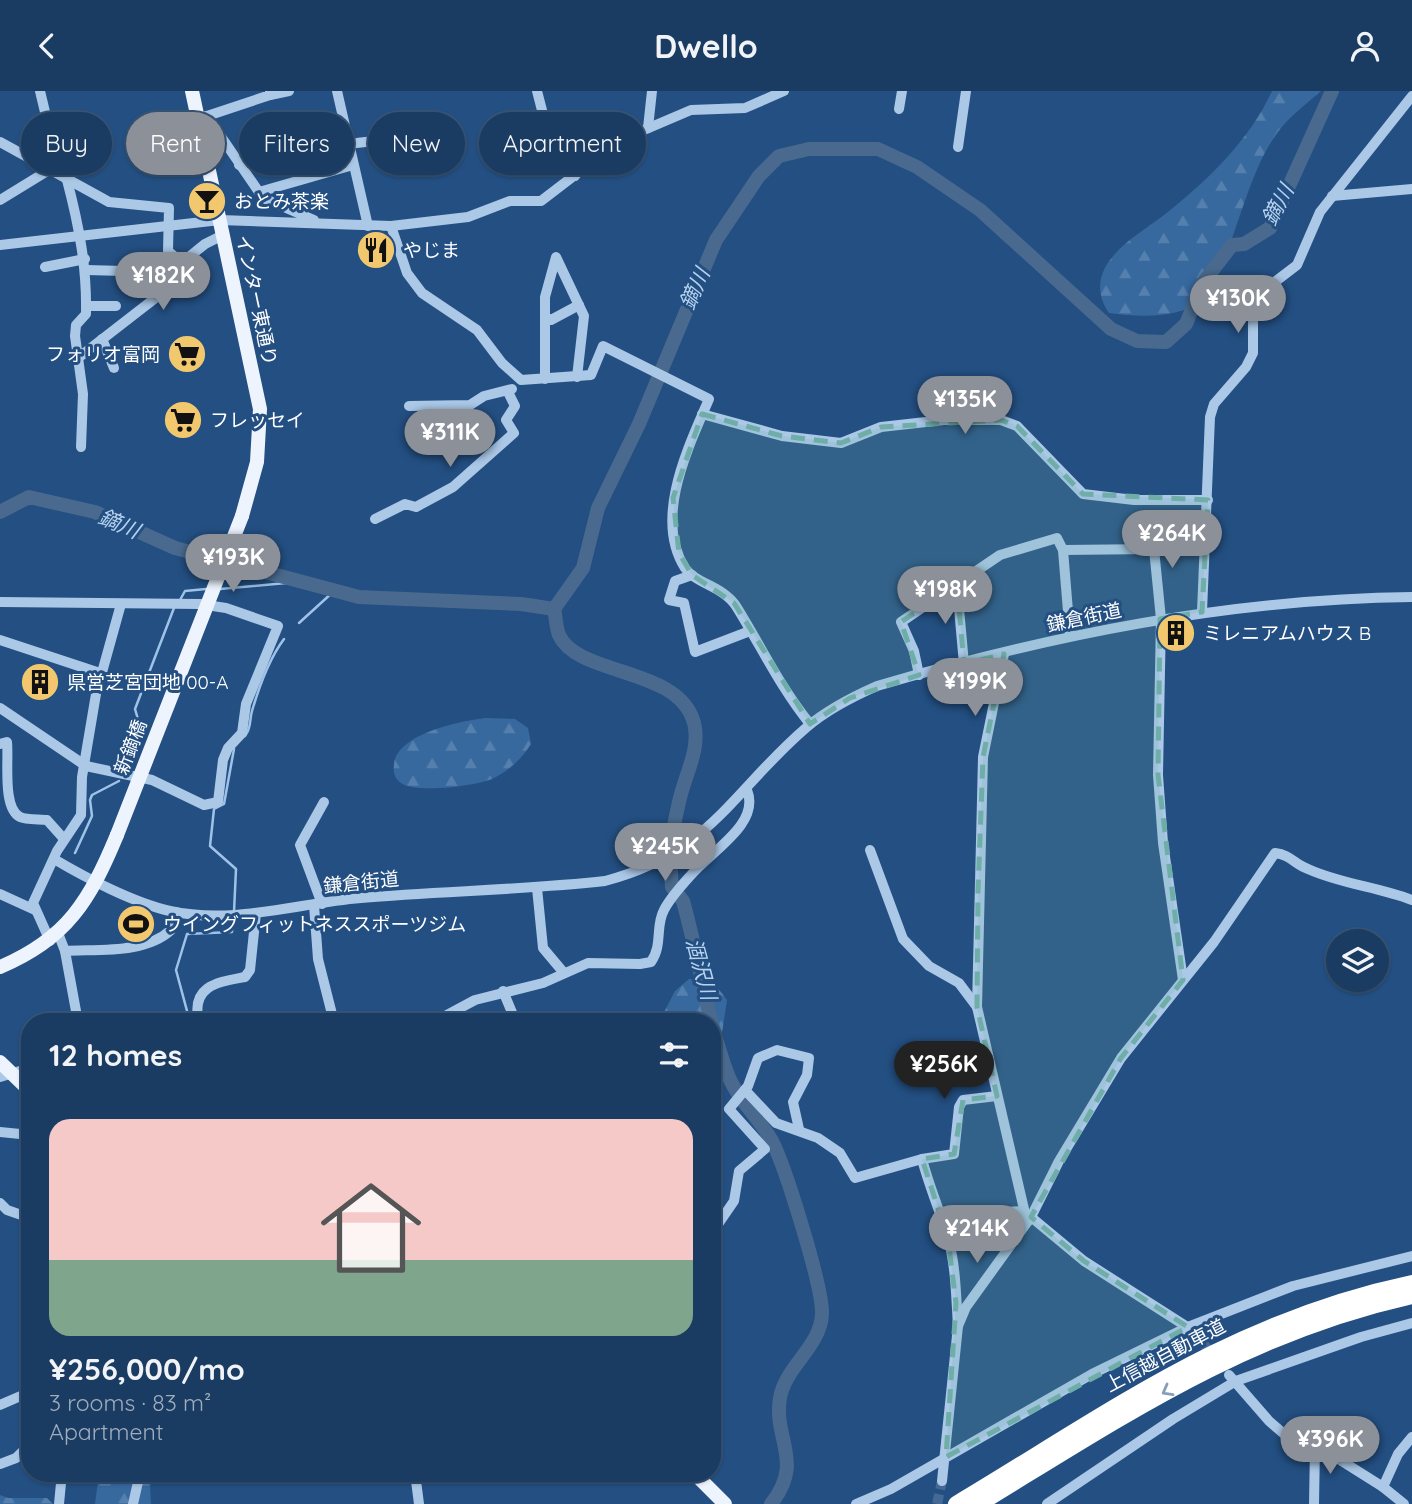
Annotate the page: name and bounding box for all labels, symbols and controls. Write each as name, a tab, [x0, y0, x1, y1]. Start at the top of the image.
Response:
text: Dwello	[654, 26, 758, 66]
icon: back	[28, 27, 66, 65]
icon: person	[1346, 27, 1384, 65]
chip: Buy	[21, 112, 112, 175]
chip: Rent	[126, 112, 225, 175]
chip: Filters	[239, 112, 354, 175]
chip: New	[368, 112, 465, 175]
chip: Apartment	[479, 112, 646, 175]
water label: 鏑川	[1256, 178, 1299, 229]
bar icon: おとみ茶楽	[186, 180, 228, 222]
place label: おとみ茶楽	[234, 189, 329, 213]
restaurant icon: やじま	[355, 229, 397, 271]
street label: インター東通り	[231, 232, 283, 368]
place label: やじま	[403, 238, 460, 262]
pin: ¥182K	[114, 253, 212, 312]
text: ¥182K	[131, 260, 195, 289]
water label: 鏑川	[674, 262, 715, 313]
pin: ¥130K	[1189, 275, 1287, 335]
text: ¥130K	[1206, 283, 1270, 312]
supermarket icon: フォリオ富岡	[166, 333, 208, 375]
place label: フォリオ富岡	[46, 342, 160, 366]
pin: ¥135K	[916, 377, 1014, 436]
text: ¥135K	[933, 384, 997, 413]
supermarket icon: フレッセイ	[162, 399, 204, 441]
place label: フレッセイ	[210, 408, 305, 432]
pin: ¥311K	[401, 409, 499, 469]
text: ¥311K	[420, 417, 480, 446]
water label: 鏑川	[95, 503, 146, 544]
pin: ¥264K	[1123, 511, 1221, 570]
text: ¥264K	[1138, 518, 1206, 547]
pin: ¥193K	[184, 535, 282, 594]
text: ¥193K	[201, 542, 265, 571]
pin: ¥198K	[896, 567, 994, 626]
text: ¥198K	[913, 574, 977, 603]
street label: 鎌倉街道	[1044, 597, 1124, 637]
building icon: ミレニアムハウス B	[1155, 612, 1197, 654]
place label: ミレニアムハウス B	[1203, 621, 1371, 645]
pin: ¥199K	[926, 659, 1024, 718]
building icon: 県営芝宮団地 00-A	[19, 661, 61, 703]
text: ¥199K	[943, 666, 1007, 695]
place label: 県営芝宮団地 00-A	[67, 670, 229, 694]
street label: 新鏑橋	[109, 716, 151, 778]
pin: ¥245K	[616, 823, 714, 883]
text: ¥245K	[631, 831, 699, 860]
street label: 鎌倉街道	[322, 866, 400, 898]
sports icon: ウイングフィットネススポーツジム	[115, 903, 157, 945]
place label: ウイングフィットネススポーツジム	[163, 912, 466, 936]
map controls	[1326, 929, 1389, 992]
button: layers	[1326, 929, 1389, 992]
water label: 涸沢川	[681, 935, 723, 1004]
text: 12 homes	[49, 1036, 182, 1074]
icon: filters	[655, 1036, 693, 1074]
pin: ¥256K	[895, 1041, 993, 1101]
text: ¥256K	[910, 1049, 978, 1078]
icon: home	[308, 1165, 434, 1291]
pin: ¥214K	[928, 1205, 1026, 1265]
text: ¥214K	[945, 1213, 1009, 1242]
street label: 上信越自動車道	[1101, 1313, 1229, 1397]
text: ¥256,000/mo	[49, 1350, 245, 1388]
one-way arrow	[1161, 1382, 1174, 1396]
text: 3 rooms · 83 m²	[49, 1388, 211, 1417]
text: Apartment	[49, 1417, 163, 1446]
pin: ¥396K	[1281, 1417, 1379, 1476]
text: ¥396K	[1297, 1424, 1363, 1453]

